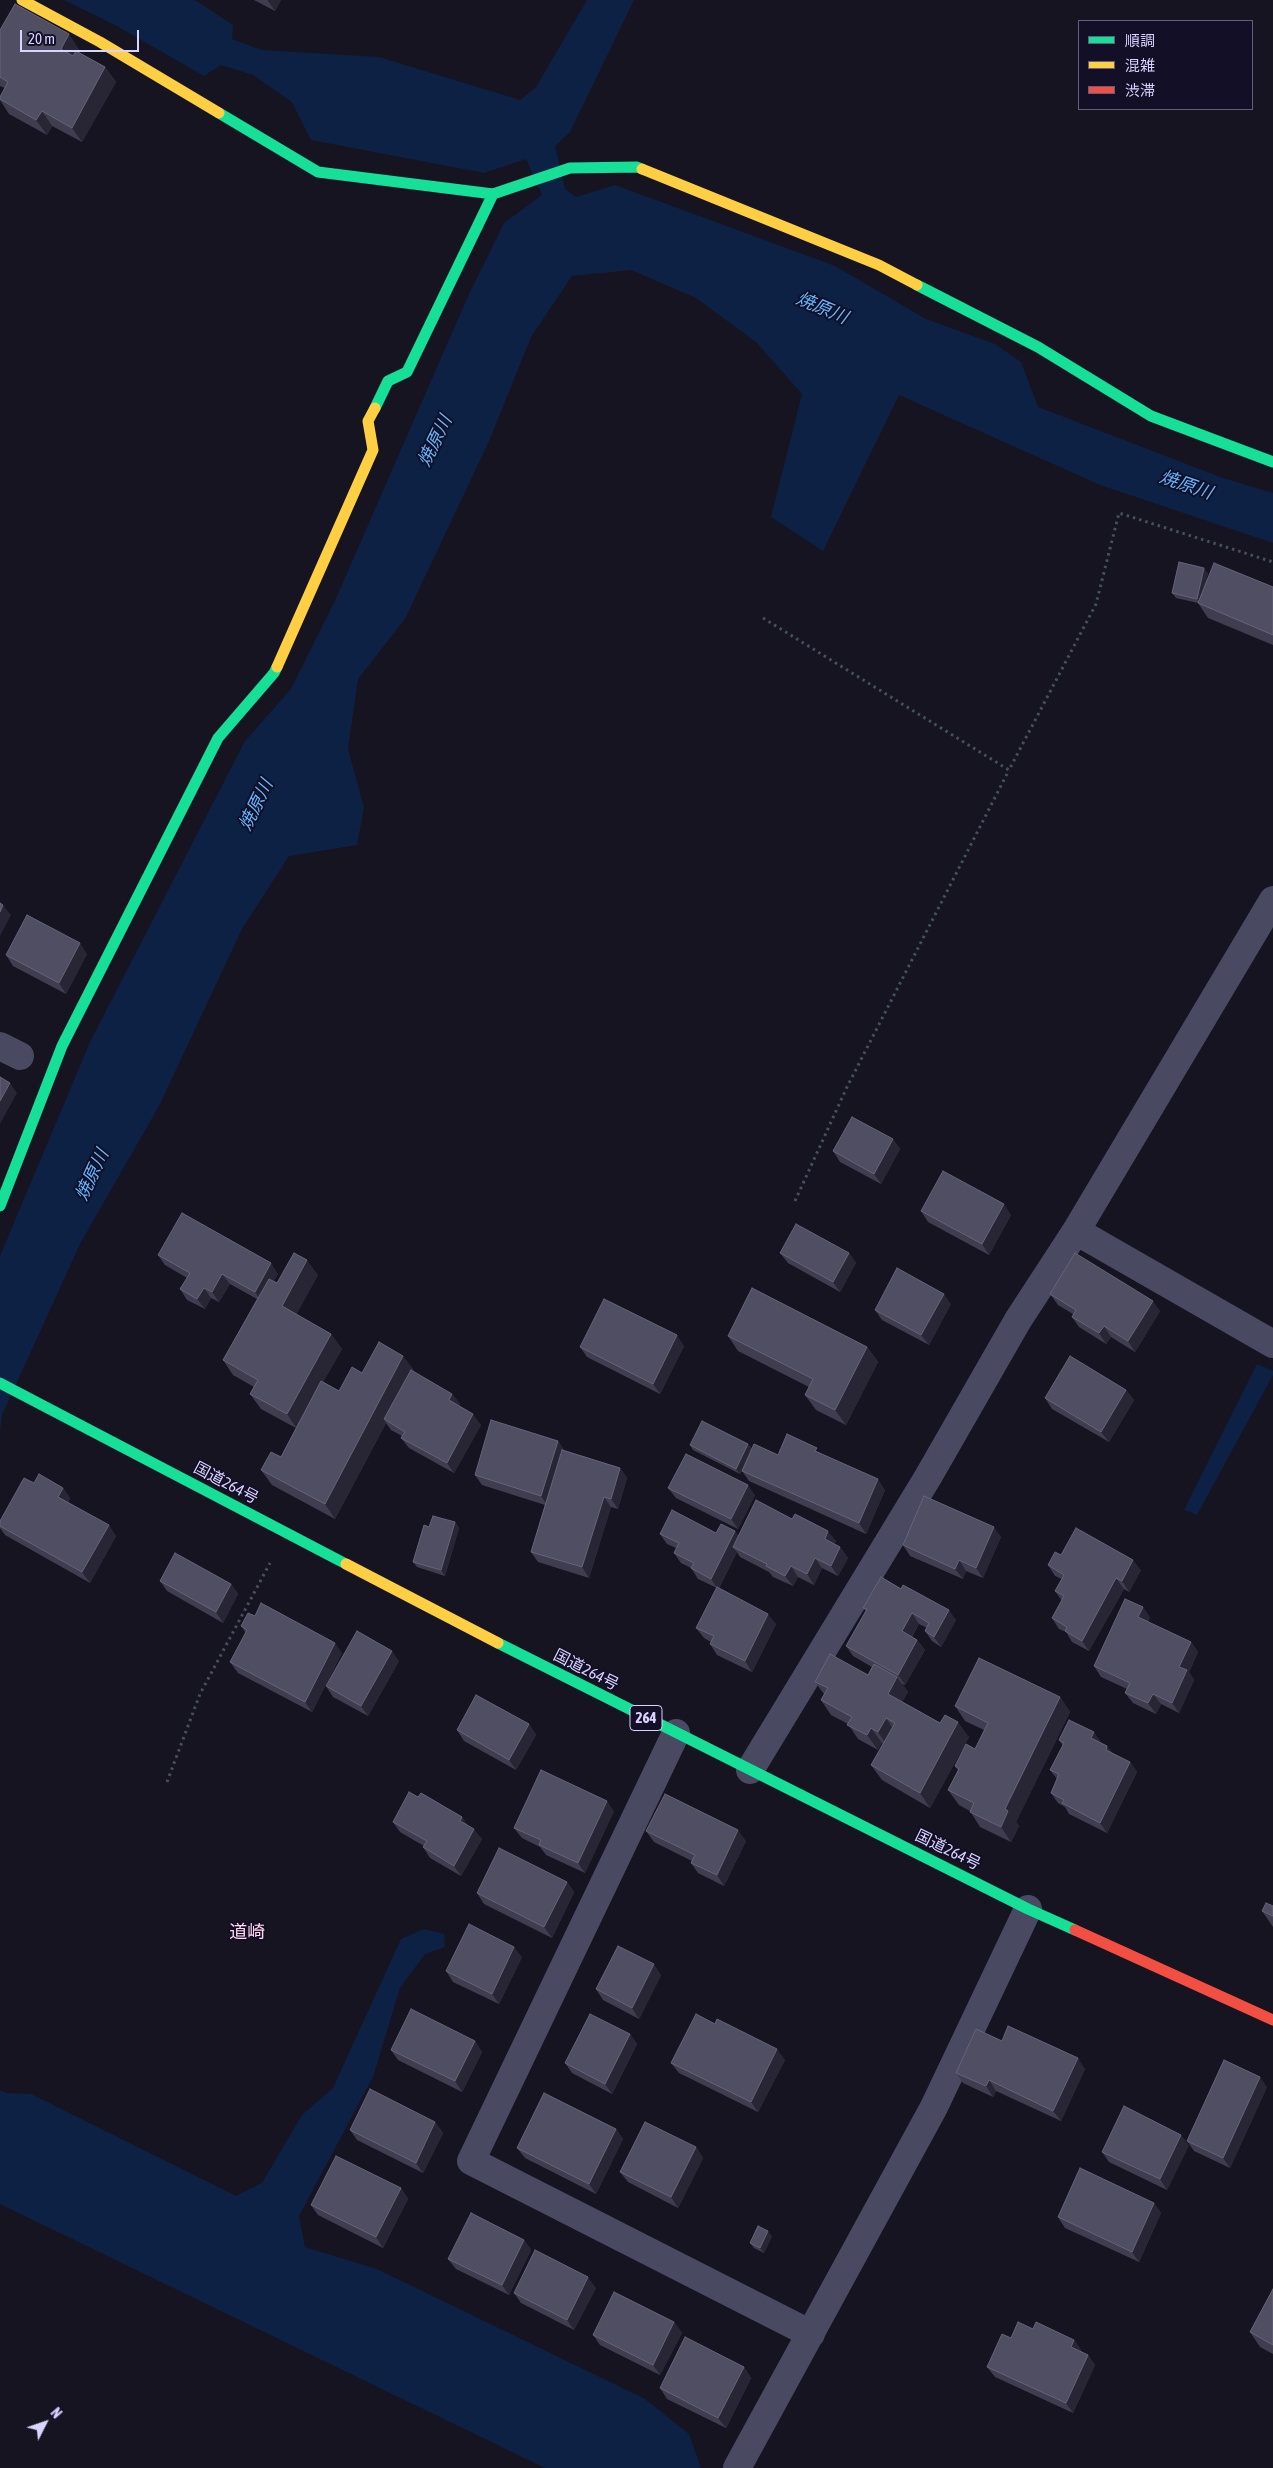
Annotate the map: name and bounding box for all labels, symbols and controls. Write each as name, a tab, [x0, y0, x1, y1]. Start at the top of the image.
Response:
scale bar	[22, 20, 141, 52]
legend	[1078, 20, 1253, 110]
text: 20 m	[28, 30, 55, 47]
text: 順調	[1125, 32, 1155, 49]
text: 混雑	[1125, 57, 1155, 74]
text: 渋滞	[1125, 82, 1155, 99]
water label: 焼原川	[793, 288, 851, 328]
water label: 焼原川	[413, 412, 457, 470]
water label: 焼原川	[1157, 466, 1215, 504]
water label: 焼原川	[234, 776, 278, 834]
water label: 焼原川	[71, 1146, 113, 1204]
street label: 国道264号	[190, 1458, 262, 1508]
street label: 国道264号	[550, 1645, 622, 1695]
road number: 264	[630, 1706, 662, 1730]
street label: 国道264号	[912, 1826, 984, 1874]
district label: 道崎	[229, 1921, 265, 1943]
north arrow	[20, 2398, 70, 2448]
text: N	[48, 2405, 65, 2422]

